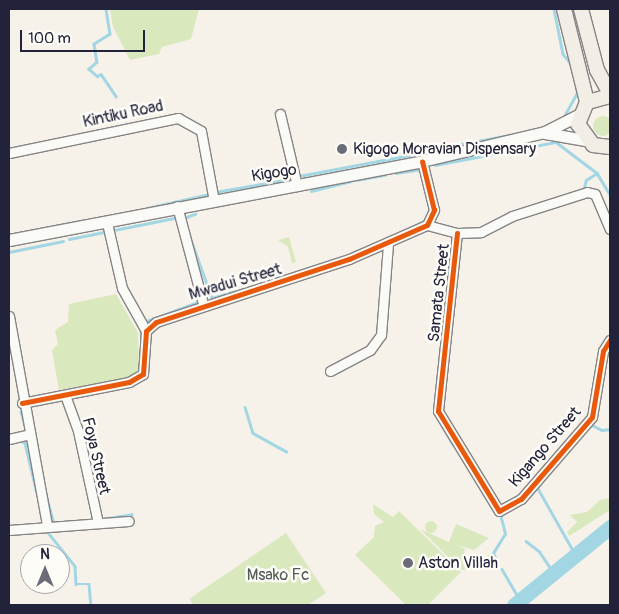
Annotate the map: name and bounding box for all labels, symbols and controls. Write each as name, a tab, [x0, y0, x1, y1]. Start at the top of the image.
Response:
scale bar	[22, 20, 148, 52]
text: 100 m	[28, 29, 71, 48]
street label: Kintiku Road	[81, 96, 165, 132]
place label: Kigogo Moravian Dispensary	[353, 139, 536, 159]
marker: Kigogo Moravian Dispensary	[335, 142, 349, 156]
street label: Kigogo	[250, 160, 298, 186]
street label: Samata Street	[424, 243, 454, 343]
street label: Mwadui Street	[187, 260, 283, 304]
street label: Kigango Street	[505, 403, 585, 491]
street label: Foya Street	[78, 416, 114, 496]
north arrow	[20, 544, 70, 594]
text: N	[40, 546, 50, 563]
place label: Aston Villah	[418, 553, 498, 573]
marker: Aston Villah	[402, 557, 414, 569]
park label: Msako Fc	[247, 565, 309, 585]

